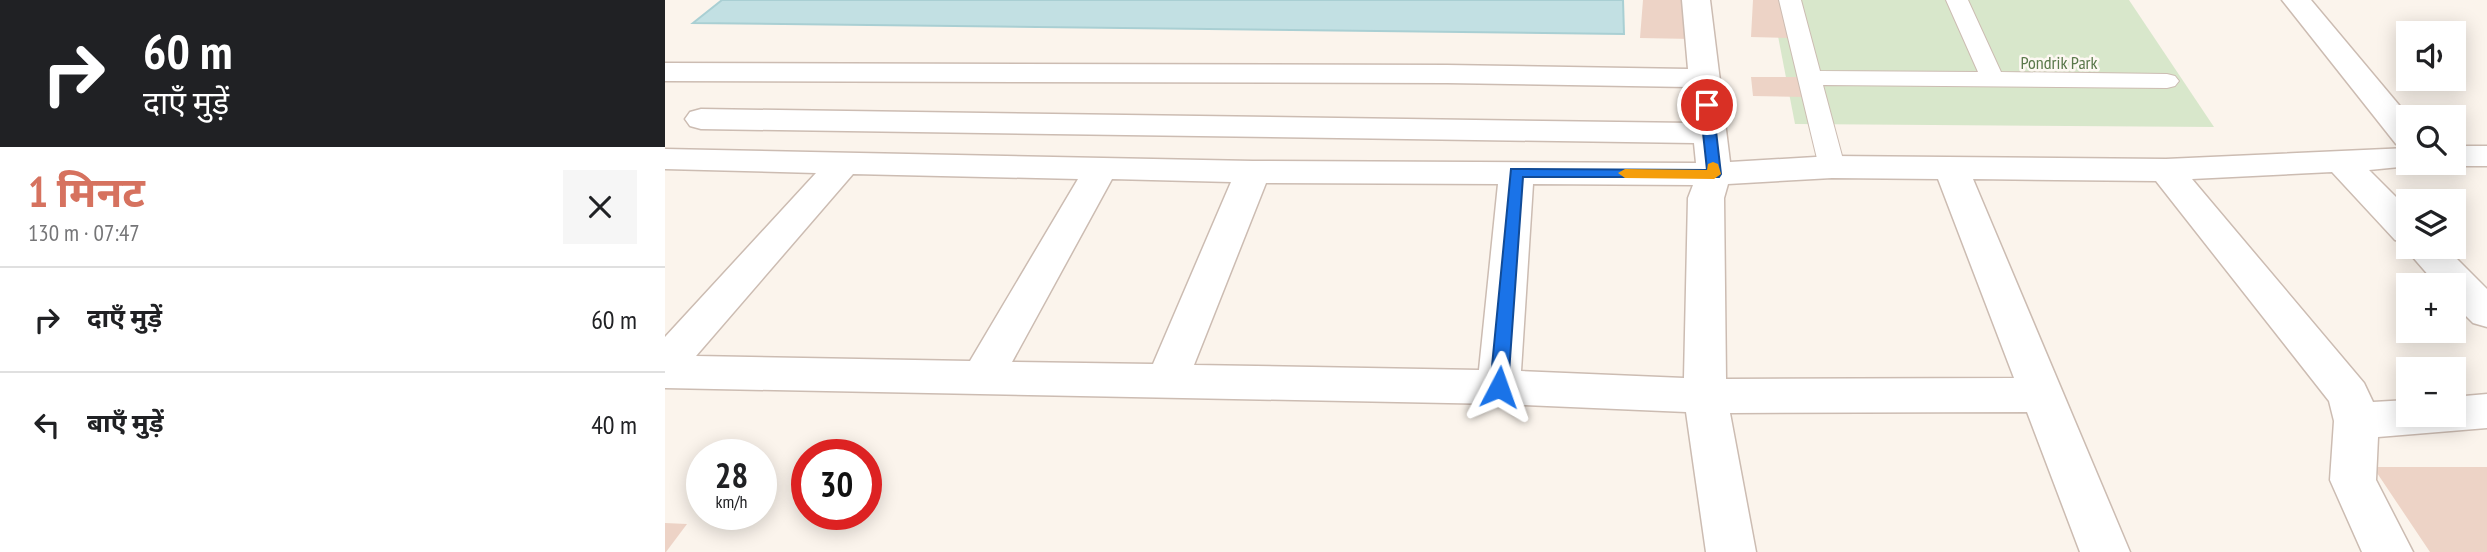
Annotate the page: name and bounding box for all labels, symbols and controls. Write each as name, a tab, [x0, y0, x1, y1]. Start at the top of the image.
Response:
text: 60 m	[143, 19, 232, 83]
map controls	[2396, 21, 2466, 427]
button: sound	[2396, 21, 2466, 91]
icon: right	[28, 28, 119, 119]
park label: Pondrik Park	[2020, 51, 2098, 74]
pin	[1677, 75, 1737, 135]
text: दाएँ मुड़ें	[143, 81, 229, 123]
icon: arrive	[1688, 86, 1726, 124]
button: search	[2396, 105, 2466, 175]
text: 1 मिनट	[28, 164, 145, 219]
button: close	[563, 170, 637, 244]
button: layers	[2396, 189, 2466, 259]
text: 130 m · 07:47	[28, 218, 140, 247]
button: +	[2396, 273, 2466, 343]
icon: right	[28, 301, 66, 339]
text: दाएँ मुड़ें	[87, 301, 162, 334]
text: 60 m	[591, 303, 637, 336]
position arrow	[1462, 350, 1536, 424]
button: −	[2396, 357, 2466, 427]
icon: left	[28, 406, 66, 444]
text: बाएँ मुड़ें	[87, 406, 164, 439]
text: 40 m	[591, 408, 637, 441]
speed limit sign: 30	[791, 439, 882, 530]
text: 28	[715, 452, 748, 498]
text: km/h	[716, 490, 747, 513]

